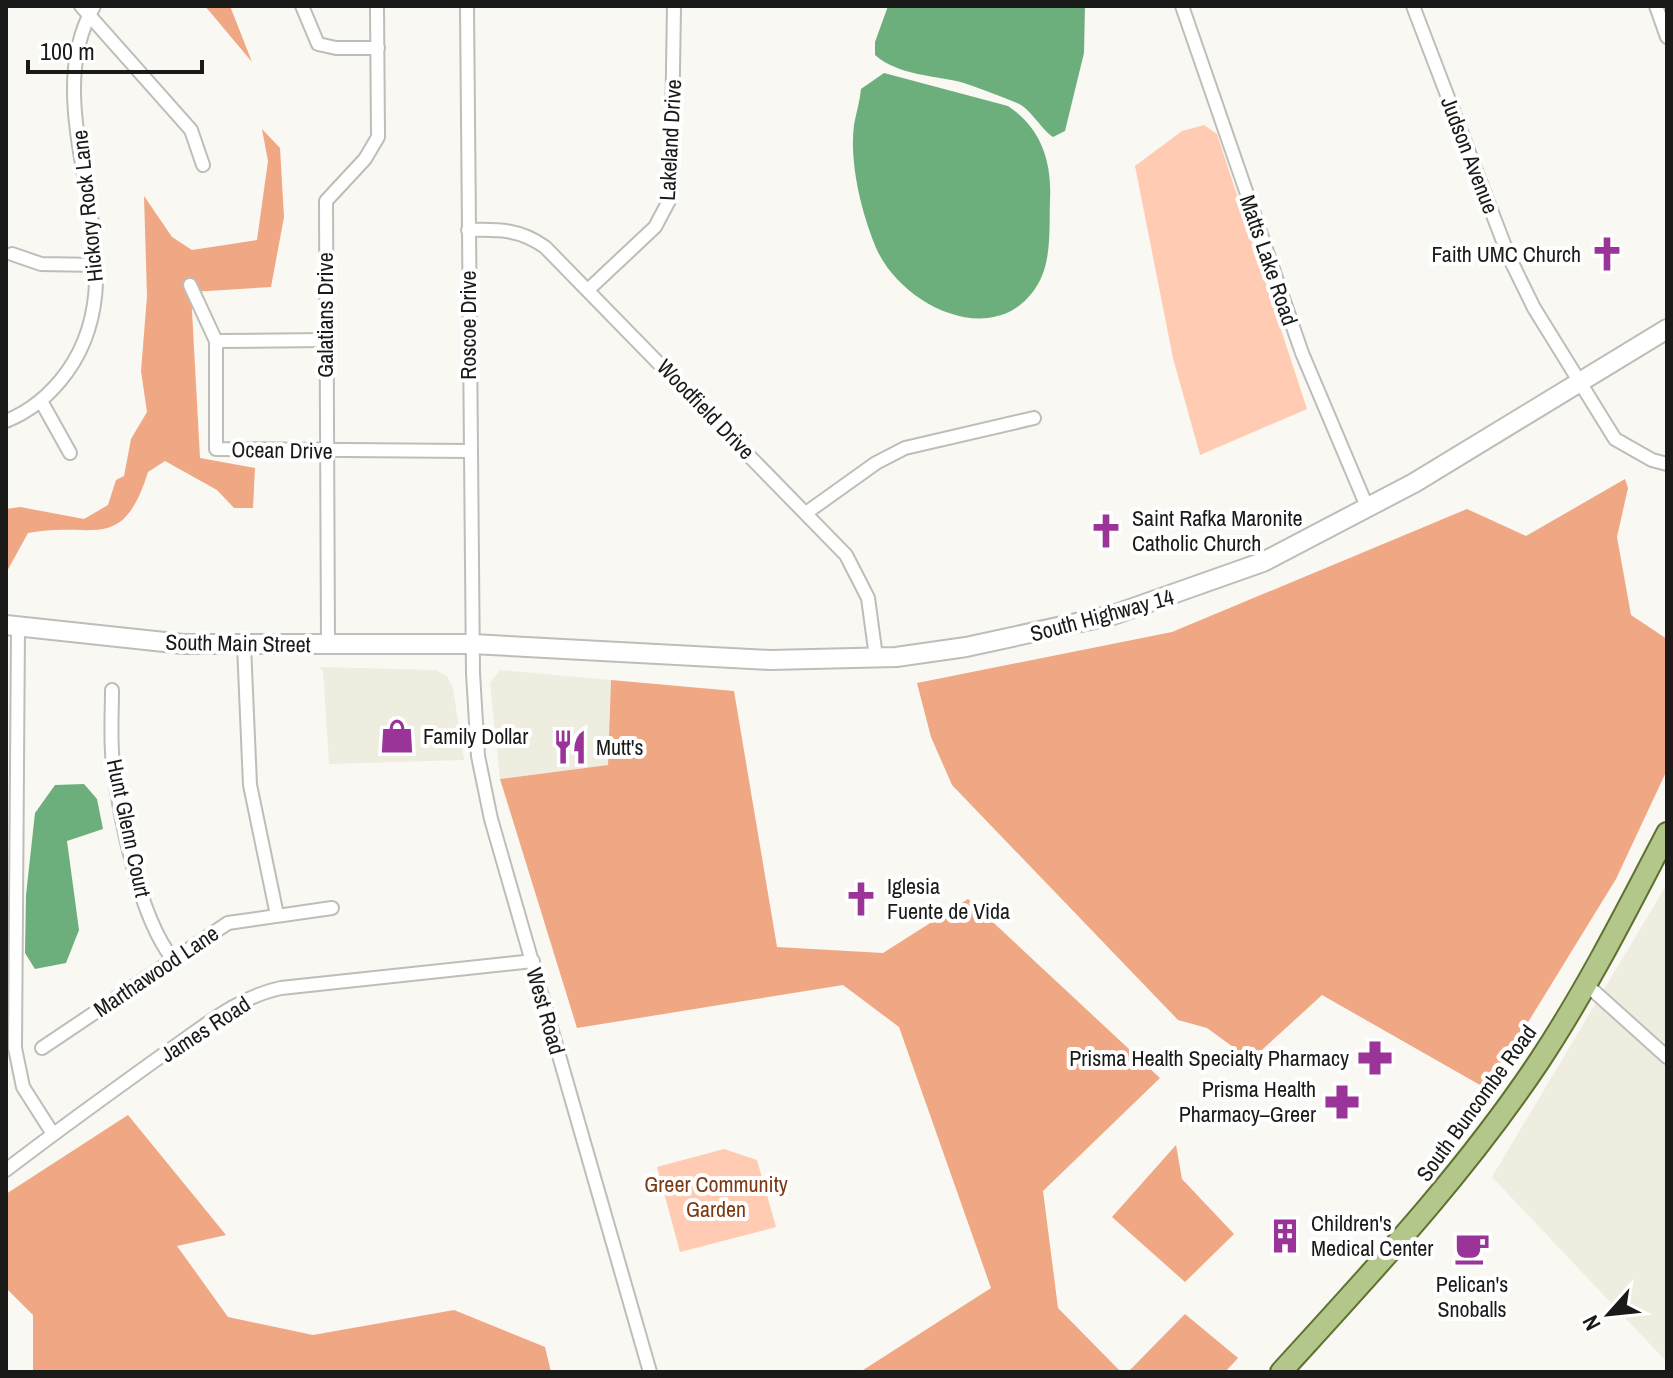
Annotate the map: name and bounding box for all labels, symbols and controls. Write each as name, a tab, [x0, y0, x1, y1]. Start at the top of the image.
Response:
scale bar	[28, 24, 202, 74]
text: 100 m	[40, 35, 95, 67]
street label: Lakeland Drive	[652, 79, 688, 201]
street label: Judson Avenue	[1434, 92, 1506, 218]
street label: Hickory Rock Lane	[64, 129, 110, 283]
street label: Matts Lake Road	[1233, 191, 1305, 329]
church icon: Faith UMC Church	[1588, 235, 1626, 273]
place label: Faith UMC Church	[1432, 239, 1581, 269]
street label: Galatians Drive	[310, 252, 340, 378]
street label: Roscoe Drive	[453, 270, 483, 380]
street label: Woodfield Drive	[650, 352, 762, 466]
street label: Ocean Drive	[231, 434, 333, 466]
place label: Saint Rafka Maronite Catholic Church	[1132, 503, 1302, 558]
church icon: Saint Rafka Maronite Catholic Church	[1087, 512, 1125, 550]
street label: South Highway 14	[1027, 581, 1177, 649]
street label: South Main Street	[165, 627, 311, 659]
shop icon: Family Dollar	[378, 717, 416, 755]
place label: Family Dollar	[423, 721, 528, 751]
restaurant icon: Mutt's	[551, 728, 589, 766]
place label: Mutt's	[596, 732, 644, 762]
street label: Hunt Glenn Court	[100, 756, 158, 900]
place label: Iglesia Fuente de Vida	[887, 871, 1010, 926]
church icon: Iglesia Fuente de Vida	[842, 880, 880, 918]
street label: Marthawood Lane	[88, 918, 224, 1024]
street label: West Road	[519, 964, 573, 1058]
street label: James Road	[154, 989, 256, 1069]
street label: South Buncombe Road	[1409, 1019, 1543, 1187]
pharmacy icon: Prisma Health Specialty Pharmacy	[1356, 1039, 1394, 1077]
place label: Prisma Health Specialty Pharmacy	[1069, 1043, 1349, 1073]
place label: Prisma Health Pharmacy–Greer	[1179, 1074, 1316, 1129]
pharmacy icon: Prisma Health Pharmacy–Greer	[1323, 1083, 1361, 1121]
park label: Greer Community Garden	[644, 1169, 788, 1224]
place label: Children's Medical Center	[1311, 1208, 1433, 1263]
building icon: Children's Medical Center	[1266, 1217, 1304, 1255]
cafe icon: Pelican's Snoballs	[1453, 1229, 1491, 1267]
place label: Pelican's Snoballs	[1436, 1269, 1508, 1324]
north arrow	[1569, 1274, 1649, 1354]
text: N	[1575, 1310, 1608, 1336]

